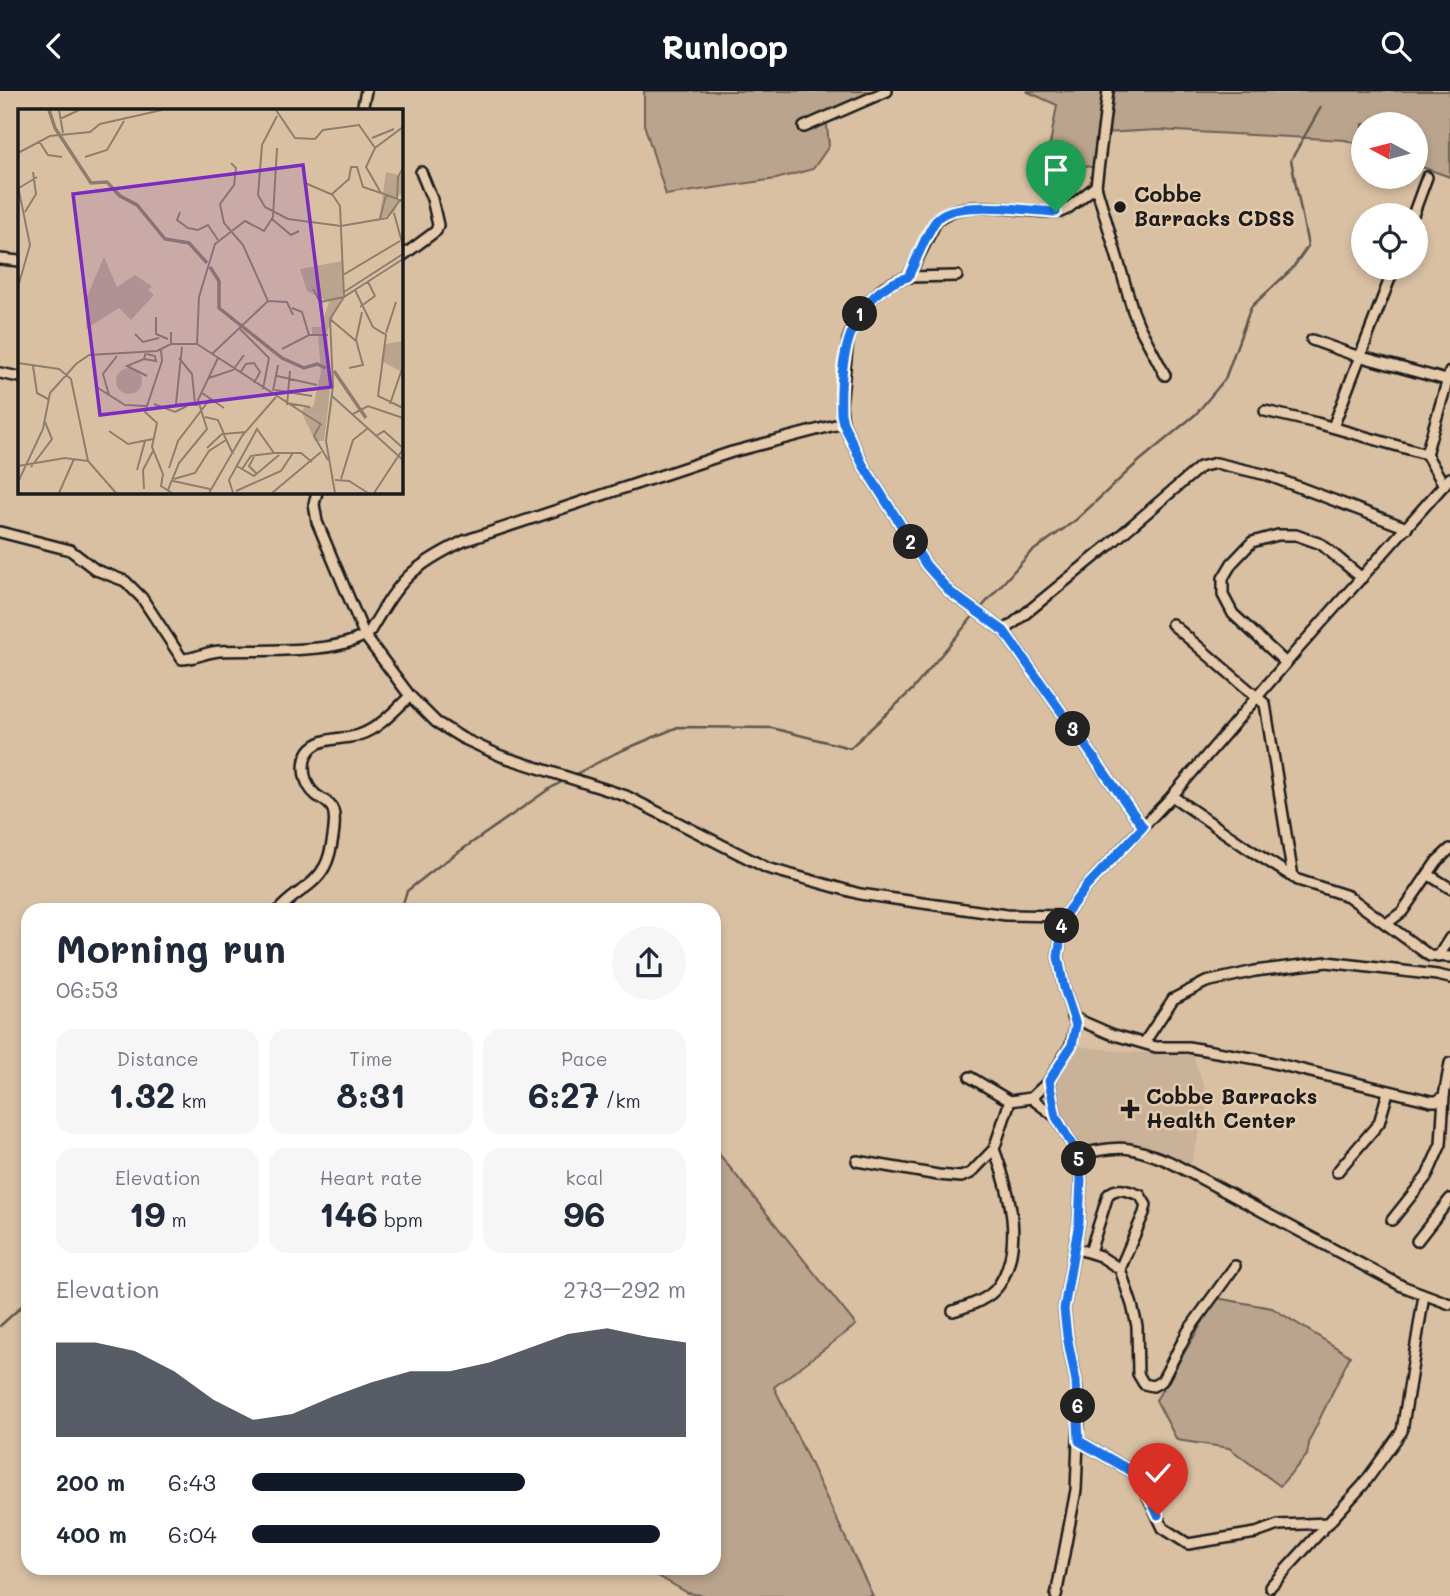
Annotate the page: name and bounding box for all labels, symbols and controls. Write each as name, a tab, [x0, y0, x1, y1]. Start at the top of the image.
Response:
text: Runloop	[662, 25, 788, 67]
icon: back	[35, 27, 73, 65]
icon: search	[1377, 27, 1415, 65]
inset map	[18, 109, 402, 493]
north arrow	[1351, 112, 1428, 189]
map controls	[1351, 112, 1428, 280]
pin	[1026, 140, 1086, 212]
icon: arrive	[1037, 151, 1075, 189]
place label: Cobbe Barracks CDSS	[1134, 180, 1295, 231]
marker: Cobbe Barracks CDSS	[1112, 199, 1128, 215]
button: locate	[1351, 203, 1428, 280]
pin: 1	[842, 297, 878, 332]
text: 1	[855, 301, 864, 326]
pin: 2	[894, 525, 928, 559]
text: 2	[905, 529, 916, 554]
pin: 3	[1056, 711, 1090, 747]
text: 3	[1067, 716, 1078, 741]
pin: 4	[1044, 909, 1080, 943]
text: 4	[1055, 913, 1068, 938]
text: Morning run	[56, 923, 286, 973]
button: share	[612, 926, 686, 1000]
text: 06:53	[56, 974, 118, 1004]
text: Distance	[117, 1046, 199, 1071]
text: Time	[349, 1046, 393, 1071]
text: Pace	[561, 1046, 608, 1071]
text: 1.32	[109, 1071, 175, 1117]
text: 8:31	[336, 1071, 406, 1117]
text: 6:27	[528, 1071, 599, 1117]
place label: Cobbe Barracks Health Center	[1146, 1082, 1317, 1133]
text: km	[175, 1088, 207, 1113]
text: /km	[599, 1088, 641, 1113]
marker: Cobbe Barracks Health Center	[1120, 1099, 1140, 1119]
pin: 5	[1062, 1141, 1096, 1177]
text: 5	[1073, 1146, 1084, 1171]
text: Elevation	[115, 1165, 200, 1190]
text: Heart rate	[320, 1165, 422, 1190]
text: kcal	[565, 1165, 603, 1190]
text: 19	[129, 1190, 165, 1236]
text: 146	[319, 1190, 378, 1236]
text: 96	[563, 1190, 605, 1236]
text: m	[165, 1207, 187, 1232]
text: bpm	[378, 1207, 423, 1232]
text: Elevation	[56, 1274, 159, 1304]
text: 273–292 m	[563, 1274, 686, 1304]
pin: 6	[1060, 1389, 1096, 1423]
text: 6	[1072, 1393, 1083, 1418]
pin	[1128, 1443, 1188, 1515]
icon: check	[1139, 1454, 1177, 1492]
text: 200 m	[56, 1467, 125, 1497]
text: 6:43	[168, 1467, 216, 1497]
text: 400 m	[56, 1519, 127, 1549]
text: 6:04	[168, 1519, 217, 1549]

